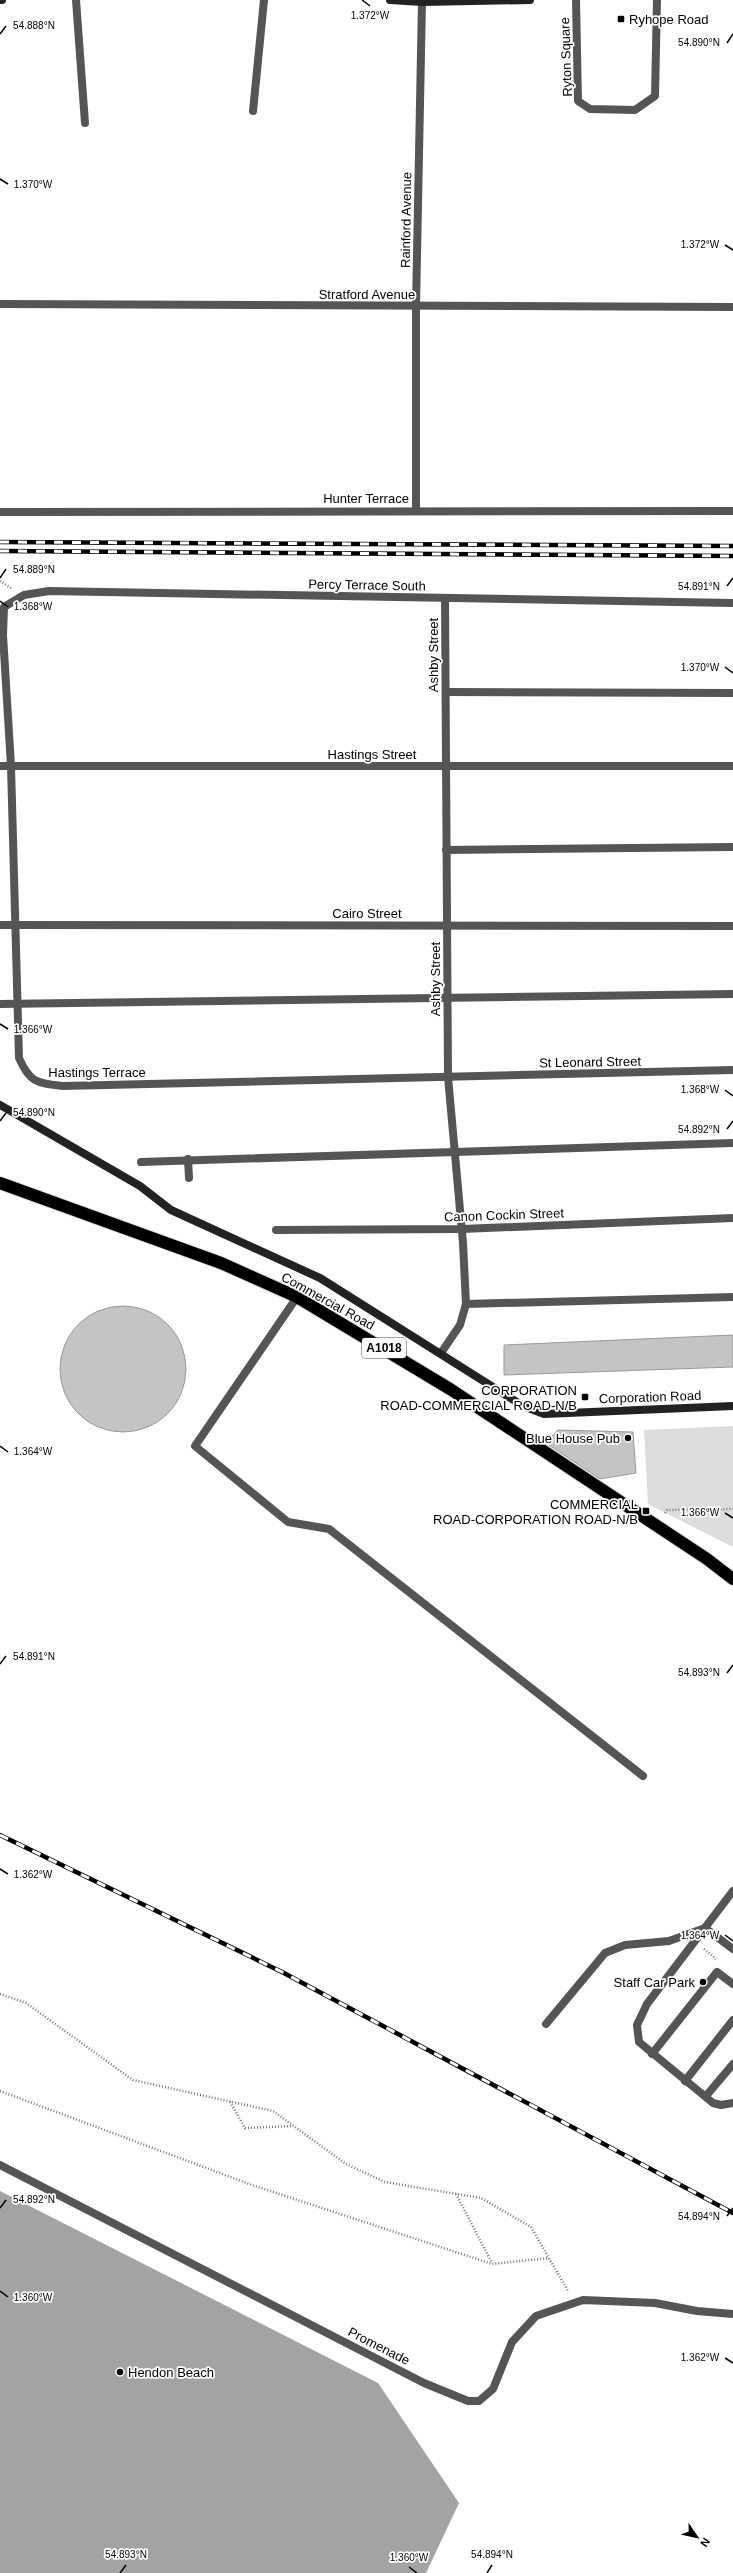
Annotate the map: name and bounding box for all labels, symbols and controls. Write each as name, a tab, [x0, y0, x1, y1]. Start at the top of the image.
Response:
text: 1.372°W	[351, 10, 390, 21]
place label: Ryhope Road	[629, 12, 709, 27]
marker: Ryhope Road	[616, 14, 626, 24]
street label: Ryton Square	[557, 17, 575, 97]
text: 54.888°N	[13, 20, 55, 31]
text: 54.890°N	[678, 37, 720, 48]
street label: Rainford Avenue	[398, 172, 414, 268]
text: 1.370°W	[14, 179, 53, 190]
text: 1.372°W	[681, 239, 720, 250]
street label: Stratford Avenue	[319, 287, 415, 302]
street label: Hunter Terrace	[323, 491, 409, 506]
text: 54.889°N	[13, 564, 55, 575]
street label: Percy Terrace South	[308, 576, 426, 594]
text: 54.891°N	[678, 581, 720, 592]
text: 1.368°W	[14, 601, 53, 612]
street label: Ashby Street	[426, 617, 441, 692]
text: 1.370°W	[681, 662, 720, 673]
street label: Hastings Street	[328, 747, 417, 762]
street label: Cairo Street	[332, 906, 402, 921]
street label: Ashby Street	[428, 941, 443, 1016]
text: 1.366°W	[14, 1024, 53, 1035]
street label: St Leonard Street	[539, 1054, 641, 1070]
street label: Hastings Terrace	[48, 1065, 146, 1080]
text: 1.368°W	[681, 1084, 720, 1095]
text: 54.890°N	[13, 1107, 55, 1118]
text: 54.892°N	[678, 1124, 720, 1135]
street label: Canon Cockin Street	[444, 1205, 565, 1225]
street label: Commercial Road	[279, 1269, 377, 1333]
road number: A1018	[362, 1338, 406, 1358]
place label: CORPORATION ROAD-COMMERCIAL ROAD-N/B	[380, 1383, 577, 1413]
street label: Corporation Road	[598, 1388, 702, 1406]
marker: CORPORATION ROAD-COMMERCIAL ROAD-N/B	[580, 1392, 590, 1402]
place label: Blue House Pub	[526, 1431, 620, 1446]
marker: Blue House Pub	[623, 1433, 633, 1443]
text: 1.364°W	[14, 1446, 53, 1457]
place label: COMMERCIAL ROAD-CORPORATION ROAD-N/B	[433, 1497, 638, 1527]
marker: COMMERCIAL ROAD-CORPORATION ROAD-N/B	[641, 1506, 651, 1516]
text: 1.366°W	[681, 1507, 720, 1518]
text: 54.891°N	[13, 1651, 55, 1662]
text: 54.893°N	[678, 1667, 720, 1678]
text: 1.362°W	[14, 1869, 53, 1880]
text: 1.364°W	[681, 1930, 720, 1941]
place label: Staff Car Park	[614, 1975, 695, 1990]
marker: Staff Car Park	[698, 1977, 708, 1987]
text: 54.892°N	[13, 2194, 55, 2205]
text: 54.894°N	[678, 2211, 720, 2222]
text: 1.360°W	[14, 2292, 53, 2303]
street label: Promenade	[346, 2324, 412, 2368]
text: 1.362°W	[681, 2352, 720, 2363]
place label: Hendon Beach	[128, 2365, 214, 2380]
marker: Hendon Beach	[115, 2367, 125, 2377]
north arrow	[677, 2517, 717, 2557]
text: N	[698, 2536, 712, 2549]
text: 54.893°N	[105, 2549, 147, 2560]
text: 54.894°N	[471, 2549, 513, 2560]
text: 1.360°W	[390, 2552, 429, 2563]

